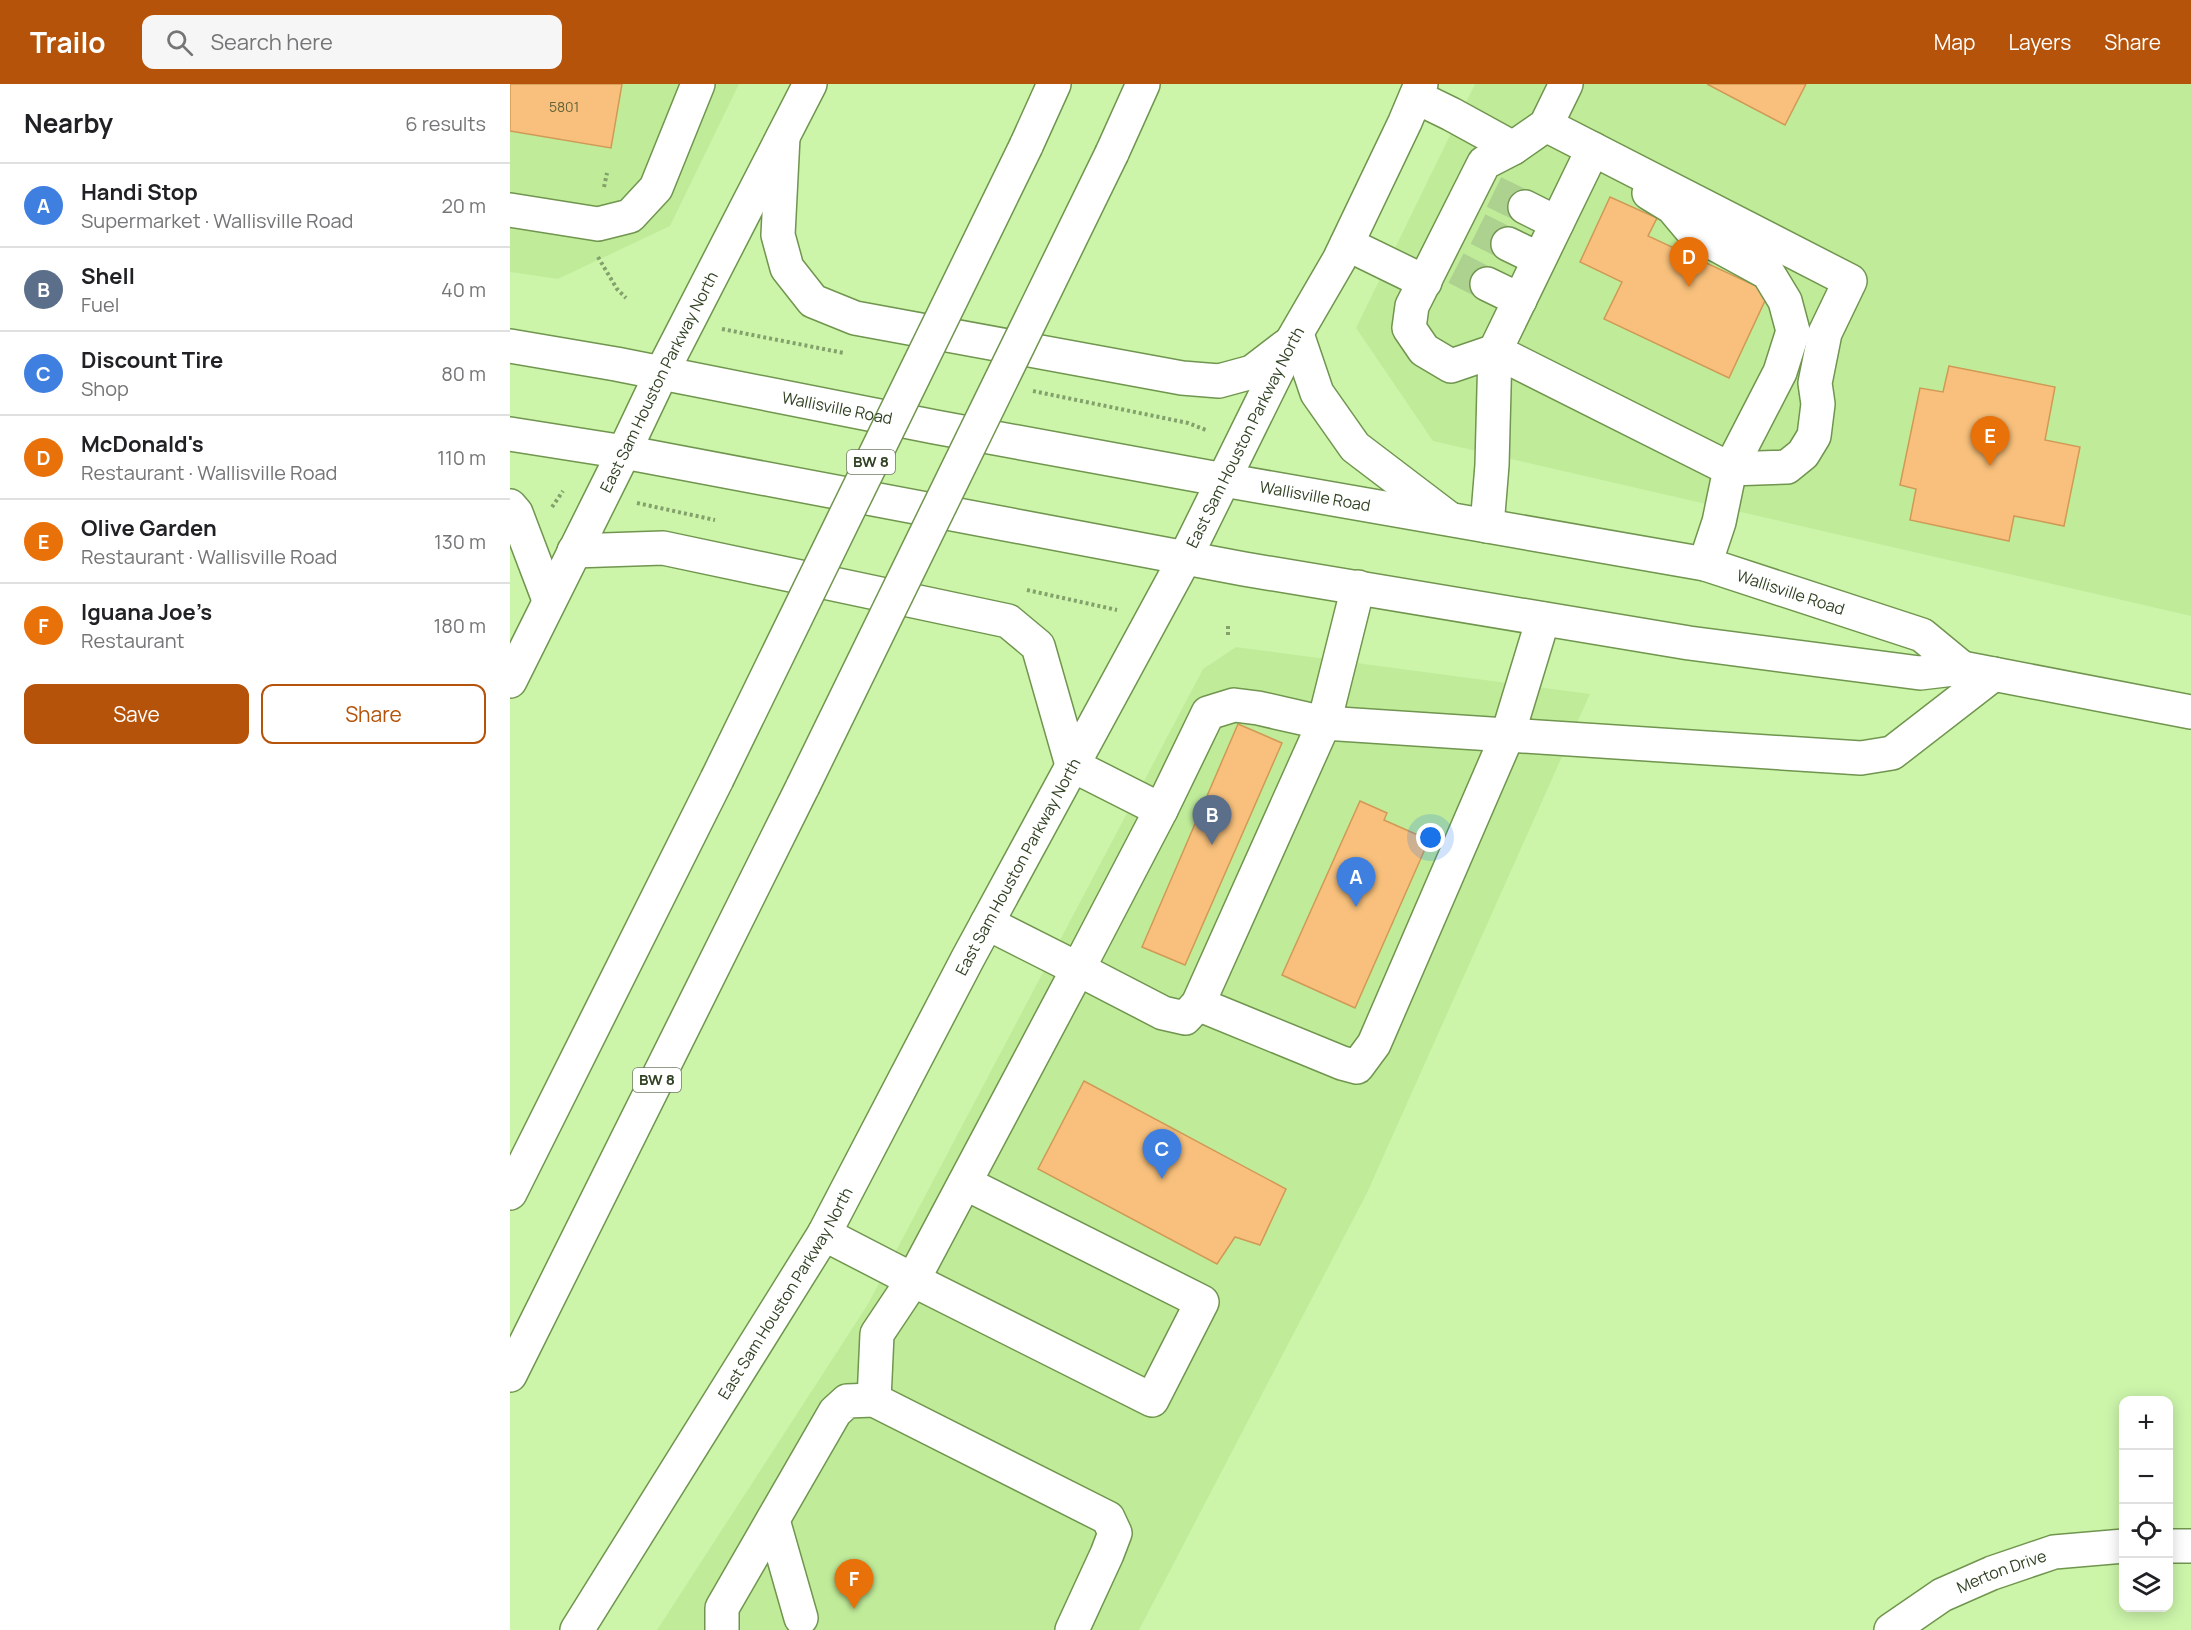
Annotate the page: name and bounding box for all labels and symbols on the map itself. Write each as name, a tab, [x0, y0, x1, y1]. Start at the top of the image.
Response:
house number: 5801	[549, 97, 579, 116]
pin: D	[1670, 238, 1708, 287]
street label: East Sam Houston Parkway North	[595, 268, 723, 496]
street label: East Sam Houston Parkway North	[1181, 322, 1309, 551]
street label: Wallisville Road	[780, 386, 894, 429]
pin: E	[1970, 416, 2010, 466]
road number: BW 8	[847, 450, 895, 474]
street label: Wallisville Road	[1258, 475, 1372, 516]
street label: Wallisville Road	[1734, 564, 1848, 620]
street label: East Sam Houston Parkway North	[950, 754, 1085, 979]
pin: B	[1192, 796, 1232, 845]
your location	[1416, 823, 1445, 852]
pin: A	[1336, 858, 1376, 907]
road number: BW 8	[633, 1068, 681, 1092]
pin: C	[1142, 1130, 1182, 1179]
street label: East Sam Houston Parkway North	[713, 1183, 858, 1403]
street label: Merton Drive	[1953, 1544, 2049, 1598]
pin: F	[834, 1560, 874, 1609]

